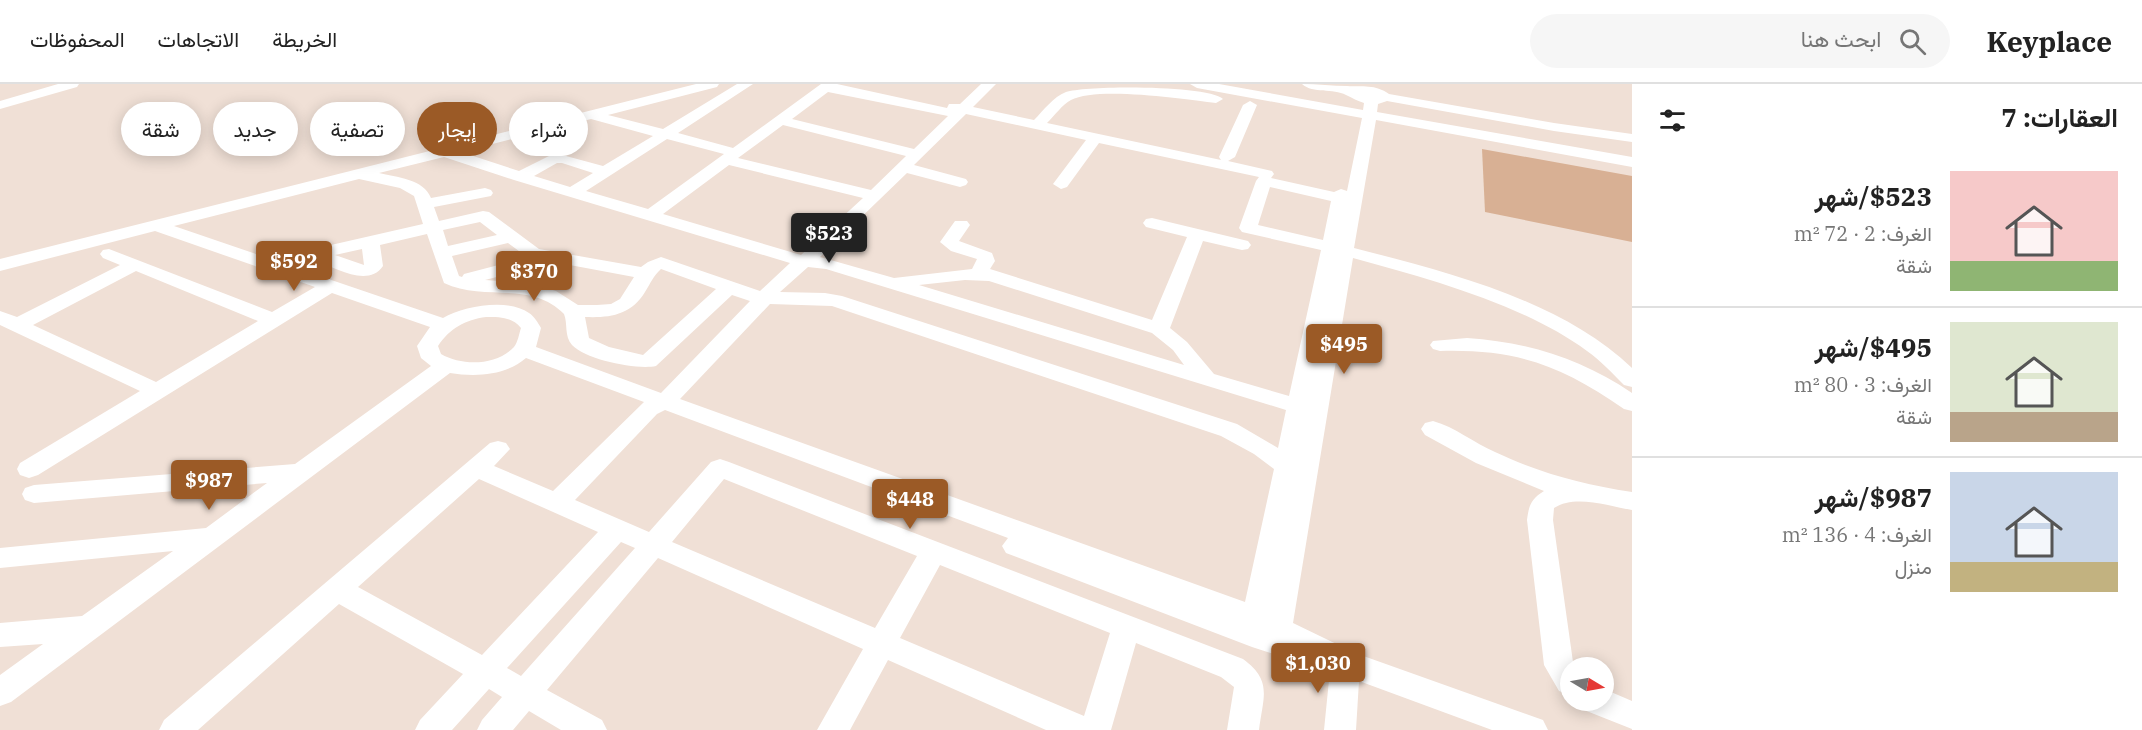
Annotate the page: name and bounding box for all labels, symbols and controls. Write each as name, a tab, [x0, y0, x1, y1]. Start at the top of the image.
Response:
search box	[1530, 14, 1950, 68]
text: Keyplace	[1986, 23, 2112, 60]
text: ابحث هنا	[1801, 24, 1881, 53]
text: المحفوظات	[30, 25, 125, 53]
text: الاتجاهات	[158, 25, 239, 53]
text: الخريطة	[272, 25, 337, 53]
icon: search	[1896, 25, 1929, 58]
text: العقارات: 7	[2001, 100, 2118, 134]
chip: شقة	[121, 102, 201, 156]
chip: جديد	[213, 102, 298, 156]
chip: تصفية	[310, 102, 405, 156]
chip: إيجار	[417, 102, 497, 156]
chip: شراء	[509, 102, 588, 156]
icon: filters	[1656, 104, 1689, 137]
text: $523/شهر	[1815, 179, 1932, 213]
icon: home	[1998, 195, 2070, 267]
pin: $523	[793, 213, 865, 264]
text: $523	[805, 219, 853, 246]
text: الغرف: 2 · 72 m²	[1794, 220, 1932, 247]
pin: $592	[258, 241, 330, 292]
text: $592	[270, 247, 318, 274]
pin: $370	[498, 251, 570, 302]
text: شقة	[1896, 252, 1932, 279]
text: $370	[510, 257, 558, 284]
pin: $495	[1308, 324, 1380, 375]
text: $495	[1320, 330, 1368, 357]
text: $495/شهر	[1815, 330, 1932, 364]
icon: home	[1998, 346, 2070, 418]
text: الغرف: 3 · 80 m²	[1794, 371, 1932, 398]
text: شقة	[1896, 403, 1932, 430]
pin: $987	[173, 460, 245, 511]
text: $987	[185, 466, 233, 493]
pin: $448	[874, 479, 946, 530]
text: $987/شهر	[1815, 480, 1932, 514]
text: $448	[886, 485, 934, 512]
icon: home	[1998, 496, 2070, 568]
text: الغرف: 4 · 136 m²	[1782, 521, 1932, 548]
text: منزل	[1895, 553, 1932, 580]
pin: $1,030	[1269, 643, 1367, 694]
text: $1,030	[1285, 649, 1351, 676]
north arrow	[1560, 657, 1614, 711]
map controls	[1560, 657, 1614, 711]

